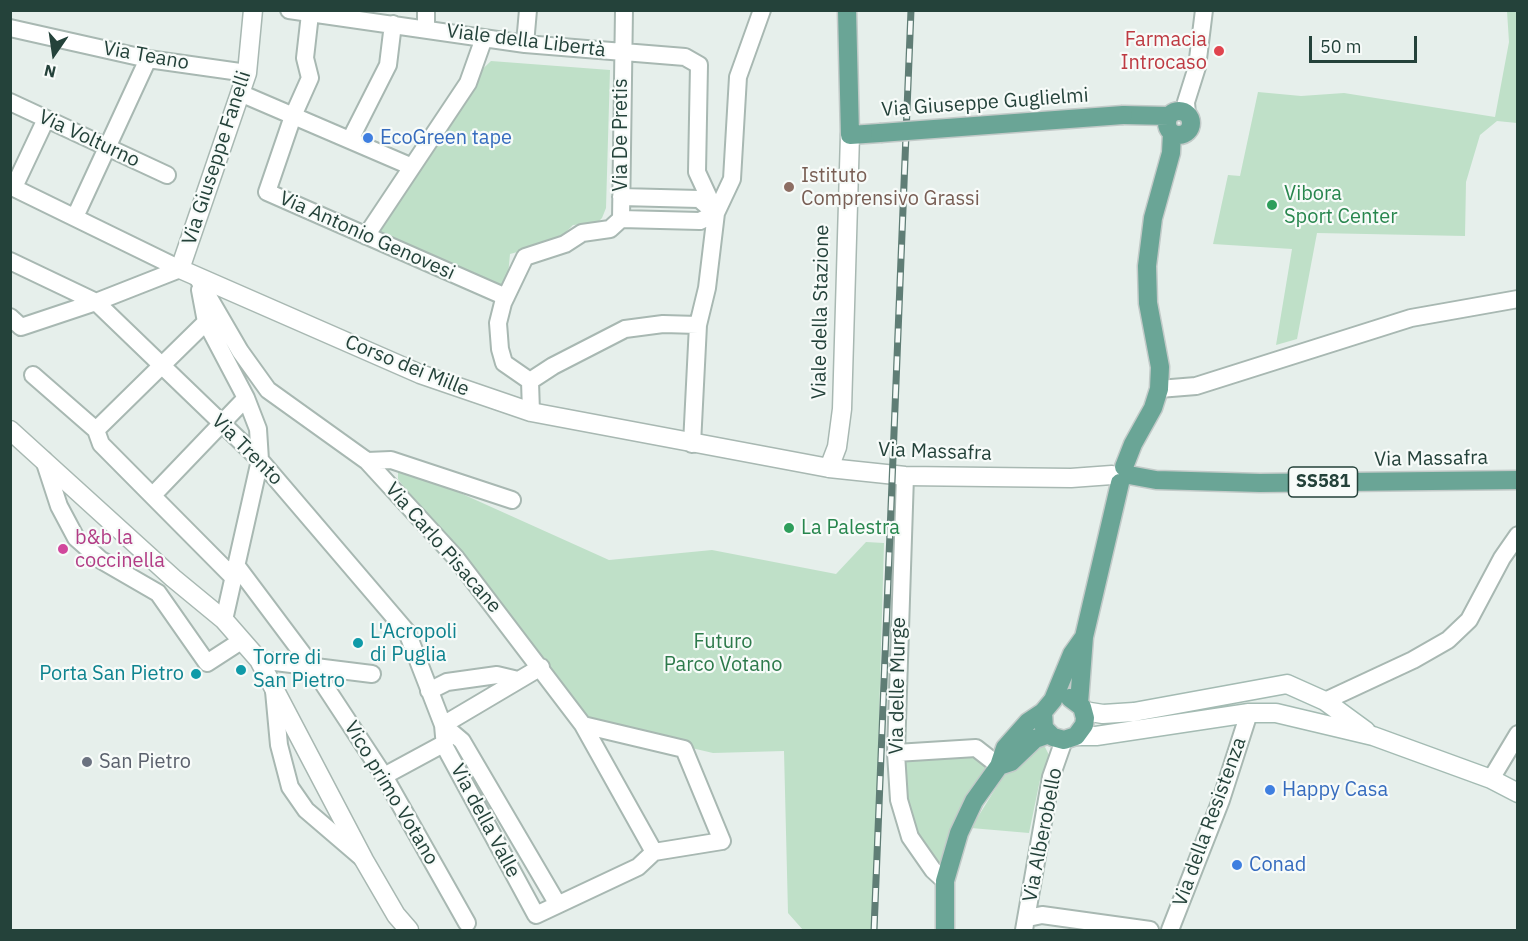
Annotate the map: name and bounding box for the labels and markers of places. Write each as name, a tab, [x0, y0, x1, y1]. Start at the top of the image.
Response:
place label: Farmacia Introcaso	[1121, 28, 1207, 75]
marker: Farmacia Introcaso	[1212, 44, 1226, 58]
place label: EcoGreen tape	[380, 126, 512, 150]
marker: EcoGreen tape	[361, 131, 375, 145]
place label: Istituto Comprensivo Grassi	[801, 164, 980, 211]
marker: Istituto Comprensivo Grassi	[782, 180, 796, 194]
place label: Vibora Sport Center	[1284, 182, 1398, 229]
marker: Vibora Sport Center	[1265, 198, 1279, 212]
place label: La Palestra	[801, 516, 900, 540]
marker: La Palestra	[782, 521, 796, 535]
place label: b&b la coccinella	[75, 526, 165, 573]
marker: b&b la coccinella	[56, 542, 70, 556]
place label: L'Acropoli di Puglia	[370, 620, 457, 667]
marker: L'Acropoli di Puglia	[351, 636, 365, 650]
place label: Torre di San Pietro	[253, 646, 345, 693]
place label: Porta San Pietro	[39, 662, 184, 686]
marker: Torre di San Pietro	[234, 663, 248, 677]
marker: Porta San Pietro	[189, 667, 203, 681]
place label: San Pietro	[99, 750, 191, 774]
marker: San Pietro	[80, 755, 94, 769]
place label: Happy Casa	[1282, 778, 1388, 802]
marker: Happy Casa	[1263, 783, 1277, 797]
place label: Conad	[1249, 853, 1306, 877]
marker: Conad	[1230, 858, 1244, 872]

